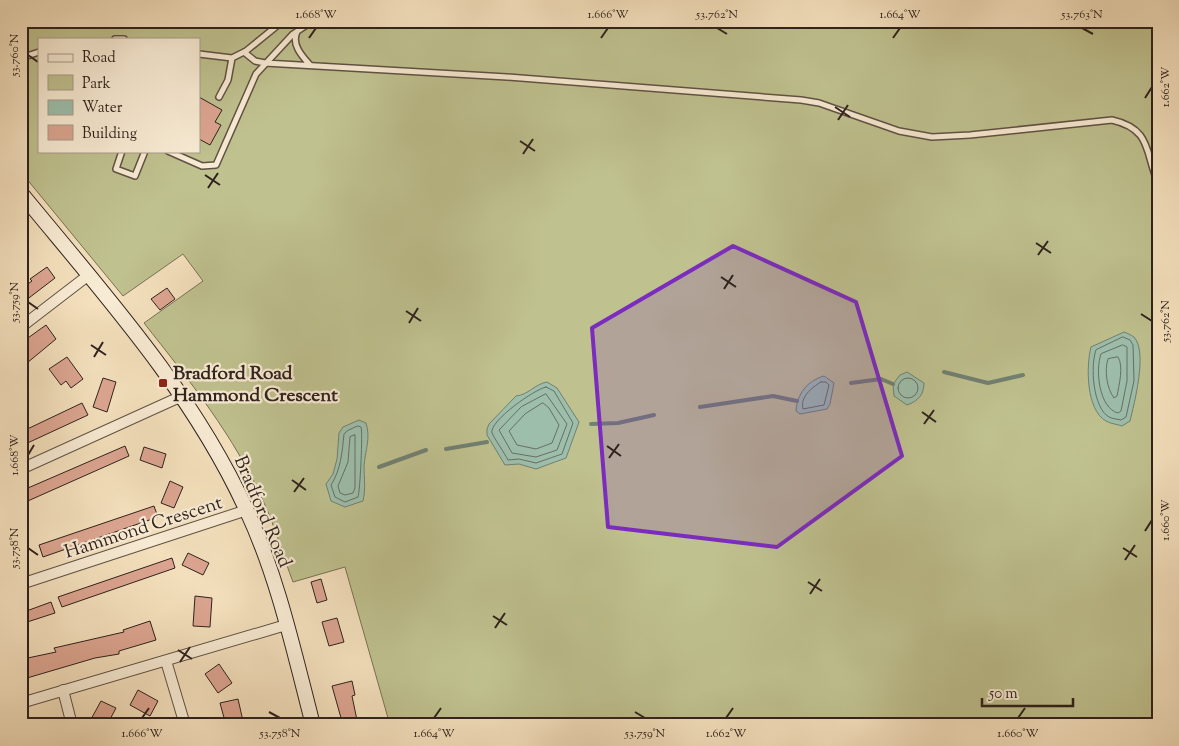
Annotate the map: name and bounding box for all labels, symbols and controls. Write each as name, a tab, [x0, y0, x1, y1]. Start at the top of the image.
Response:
text: 1.668°W	[295, 6, 337, 24]
text: 1.666°W	[587, 6, 629, 24]
text: 53.762°N	[695, 6, 738, 24]
text: 1.664°W	[880, 6, 921, 24]
text: 53.763°N	[1060, 6, 1103, 24]
text: 53.760°N	[6, 33, 24, 77]
legend	[38, 38, 200, 152]
text: Road	[82, 48, 116, 69]
text: 1.662°W	[1157, 66, 1175, 107]
text: Park	[82, 74, 111, 95]
text: Water	[82, 98, 123, 119]
text: Building	[82, 124, 137, 145]
text: 53.759°N	[6, 281, 24, 323]
text: 53.762°N	[1157, 300, 1175, 343]
place label: Bradford Road Hammond Crescent	[173, 361, 338, 410]
marker: Bradford Road Hammond Crescent	[157, 377, 169, 389]
text: 1.668°W	[6, 434, 24, 476]
street label: Bradford Road	[226, 452, 298, 572]
street label: Hammond Crescent	[61, 490, 227, 567]
text: 1.660°W	[1157, 499, 1175, 541]
text: 53.758°N	[6, 527, 24, 569]
scale bar	[982, 676, 1073, 708]
text: 50 m	[988, 684, 1018, 705]
text: 1.666°W	[121, 725, 163, 743]
text: 53.758°N	[259, 725, 301, 743]
text: 1.664°W	[414, 725, 455, 743]
text: 53.759°N	[624, 725, 666, 743]
text: 1.662°W	[706, 725, 747, 743]
text: 1.660°W	[997, 725, 1039, 743]

